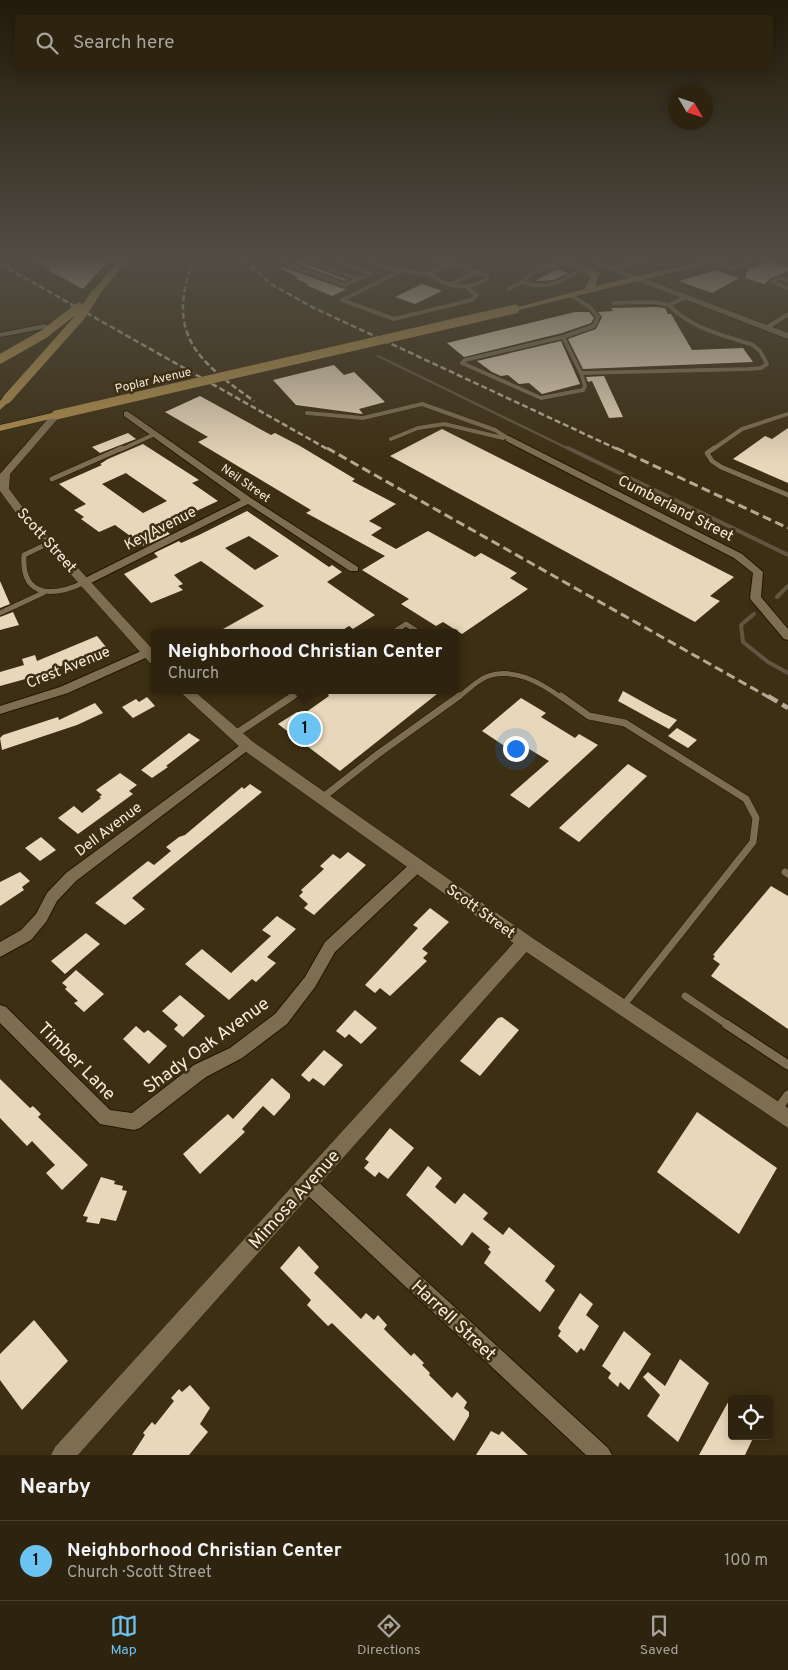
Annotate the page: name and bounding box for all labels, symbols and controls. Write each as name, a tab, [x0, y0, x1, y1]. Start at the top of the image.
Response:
search box	[15, 15, 773, 70]
icon: search	[33, 29, 61, 57]
text: Search here	[73, 31, 175, 55]
north arrow	[668, 85, 713, 130]
street label: Poplar Avenue	[114, 364, 193, 398]
street label: Neil Street	[217, 461, 273, 507]
street label: Cumberland Street	[614, 472, 736, 547]
street label: Key Avenue	[121, 503, 200, 556]
street label: Scott Street	[12, 505, 80, 577]
popup	[151, 629, 459, 694]
text: Neighborhood Christian Center	[168, 640, 442, 664]
street label: Crest Avenue	[24, 643, 113, 694]
text: Church	[168, 664, 219, 684]
pin: 1	[289, 710, 321, 748]
your location	[503, 736, 529, 762]
street label: Dell Avenue	[72, 799, 146, 862]
street label: Scott Street	[442, 881, 518, 944]
street label: Shady Oak Avenue	[139, 993, 274, 1100]
street label: Timber Lane	[32, 1018, 120, 1106]
street label: Mimosa Avenue	[244, 1146, 346, 1254]
street label: Harrell Street	[406, 1276, 500, 1366]
map controls	[728, 1395, 773, 1440]
button: locate	[728, 1395, 773, 1440]
text: Nearby	[20, 1474, 91, 1501]
text: Neighborhood Christian Center	[67, 1539, 342, 1563]
text: 1	[33, 1551, 39, 1571]
text: 100 m	[724, 1551, 768, 1571]
text: Church · Scott Street	[67, 1563, 212, 1583]
tab: Map	[110, 1612, 138, 1659]
tab: Directions	[357, 1612, 421, 1659]
tab: Saved	[640, 1612, 678, 1659]

